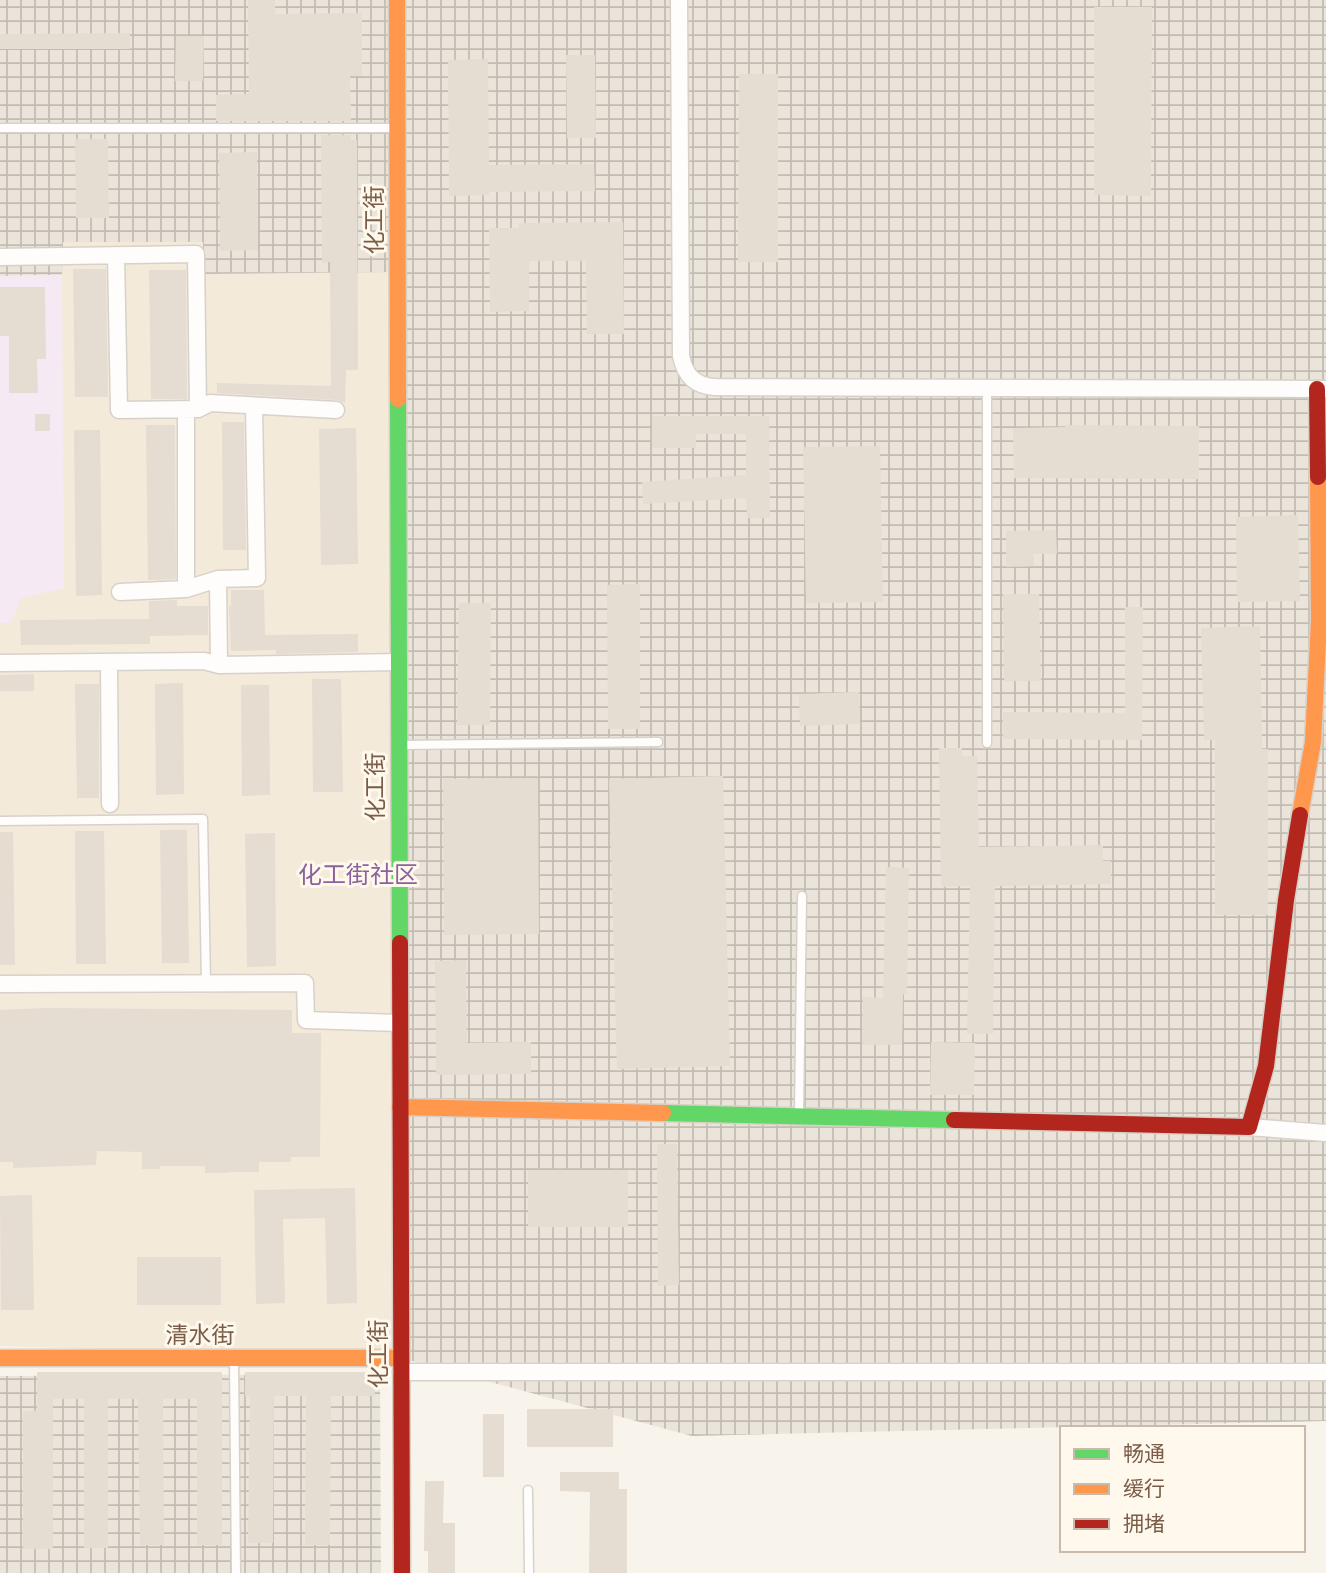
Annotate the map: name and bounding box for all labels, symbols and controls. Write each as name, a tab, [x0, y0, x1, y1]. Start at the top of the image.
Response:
street label: 化工街	[359, 186, 388, 255]
street label: 化工街	[360, 753, 389, 822]
district label: 化工街社区	[298, 859, 418, 890]
street label: 清水街	[166, 1320, 235, 1349]
street label: 化工街	[363, 1320, 392, 1389]
legend	[1060, 1426, 1305, 1552]
text: 畅通	[1123, 1440, 1165, 1467]
text: 缓行	[1123, 1475, 1165, 1502]
text: 拥堵	[1123, 1510, 1165, 1537]

